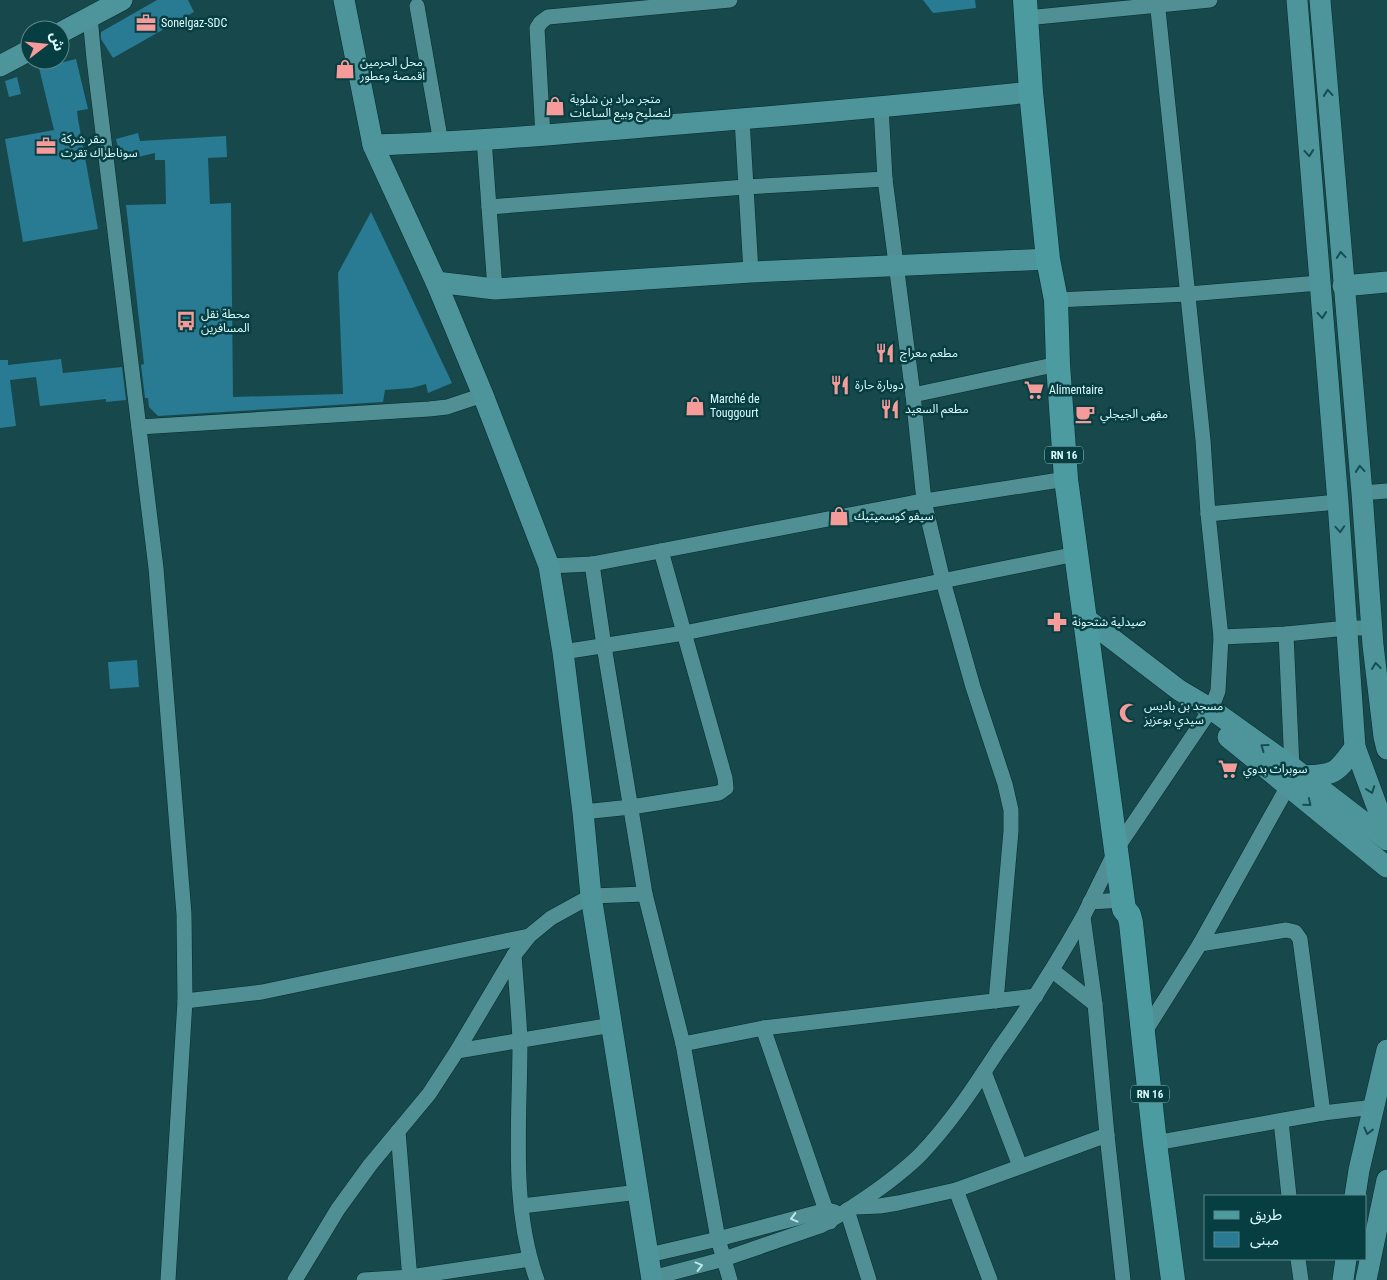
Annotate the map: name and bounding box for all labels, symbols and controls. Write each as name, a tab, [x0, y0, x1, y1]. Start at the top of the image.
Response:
office icon: Sonelgaz-SDC	[135, 12, 157, 34]
place label: Sonelgaz-SDC	[161, 16, 227, 30]
north arrow	[20, 20, 70, 70]
text: ش	[47, 30, 68, 53]
place label: محل الحرمين أقمصة وعطور	[359, 55, 425, 83]
shop icon: محل الحرمين أقمصة وعطور	[334, 58, 356, 80]
one-way arrow	[1322, 89, 1333, 97]
place label: متجر مراد بن شلوية لتصليح وبيع الساعات	[570, 92, 671, 122]
shop icon: متجر مراد بن شلوية لتصليح وبيع الساعات	[544, 95, 566, 117]
place label: مقر شركة سوناطراك تقرت	[61, 132, 138, 160]
office icon: مقر شركة سوناطراك تقرت	[35, 135, 57, 157]
one-way arrow	[1303, 150, 1314, 158]
one-way arrow	[1335, 250, 1346, 258]
place label: محطة نقل المسافرين	[201, 307, 250, 335]
bus stop icon: محطة نقل المسافرين	[175, 310, 197, 332]
one-way arrow	[1316, 312, 1327, 320]
restaurant icon: مطعم معراج	[874, 342, 896, 364]
place label: مطعم معراج	[900, 346, 958, 362]
restaurant icon: دوبارة حارة	[829, 374, 851, 396]
place label: دوبارة حارة	[855, 378, 904, 392]
supermarket icon: Alimentaire	[1023, 379, 1045, 401]
place label: Alimentaire	[1049, 383, 1103, 397]
place label: Marché de Touggourt	[710, 392, 760, 420]
shop icon: Marché de Touggourt	[684, 395, 706, 417]
restaurant icon: مطعم السعيد	[879, 398, 901, 420]
place label: مطعم السعيد	[905, 402, 969, 418]
cafe icon: مقهى الجيجلي	[1074, 403, 1096, 425]
place label: مقهى الجيجلي	[1100, 407, 1168, 424]
road number: RN 16	[1045, 446, 1083, 464]
one-way arrow	[1355, 465, 1366, 473]
shop icon: سيفو كوسميتيك	[828, 505, 850, 527]
place label: سيفو كوسميتيك	[854, 509, 934, 523]
one-way arrow	[1335, 526, 1346, 534]
pharmacy icon: صيدلية شتحونة	[1046, 611, 1068, 633]
place label: صيدلية شتحونة	[1072, 615, 1146, 629]
one-way arrow	[1371, 661, 1382, 669]
place label: مسجد بن باديس سيدي بوعزيز	[1143, 699, 1223, 730]
mosque icon: مسجد بن باديس سيدي بوعزيز	[1118, 702, 1140, 724]
one-way arrow	[1261, 745, 1270, 753]
supermarket icon: سوبرات بدوي	[1217, 758, 1239, 780]
place label: سوبرات بدوي	[1243, 762, 1307, 779]
one-way arrow	[1365, 786, 1375, 794]
one-way arrow	[1302, 797, 1311, 805]
road number: RN 16	[1131, 1086, 1169, 1102]
one-way arrow	[1363, 1127, 1374, 1136]
legend	[1204, 1195, 1367, 1260]
text: طريق	[1250, 1206, 1282, 1225]
one-way arrow	[790, 1213, 799, 1223]
text: مبنى	[1250, 1231, 1279, 1249]
one-way arrow	[695, 1261, 704, 1272]

